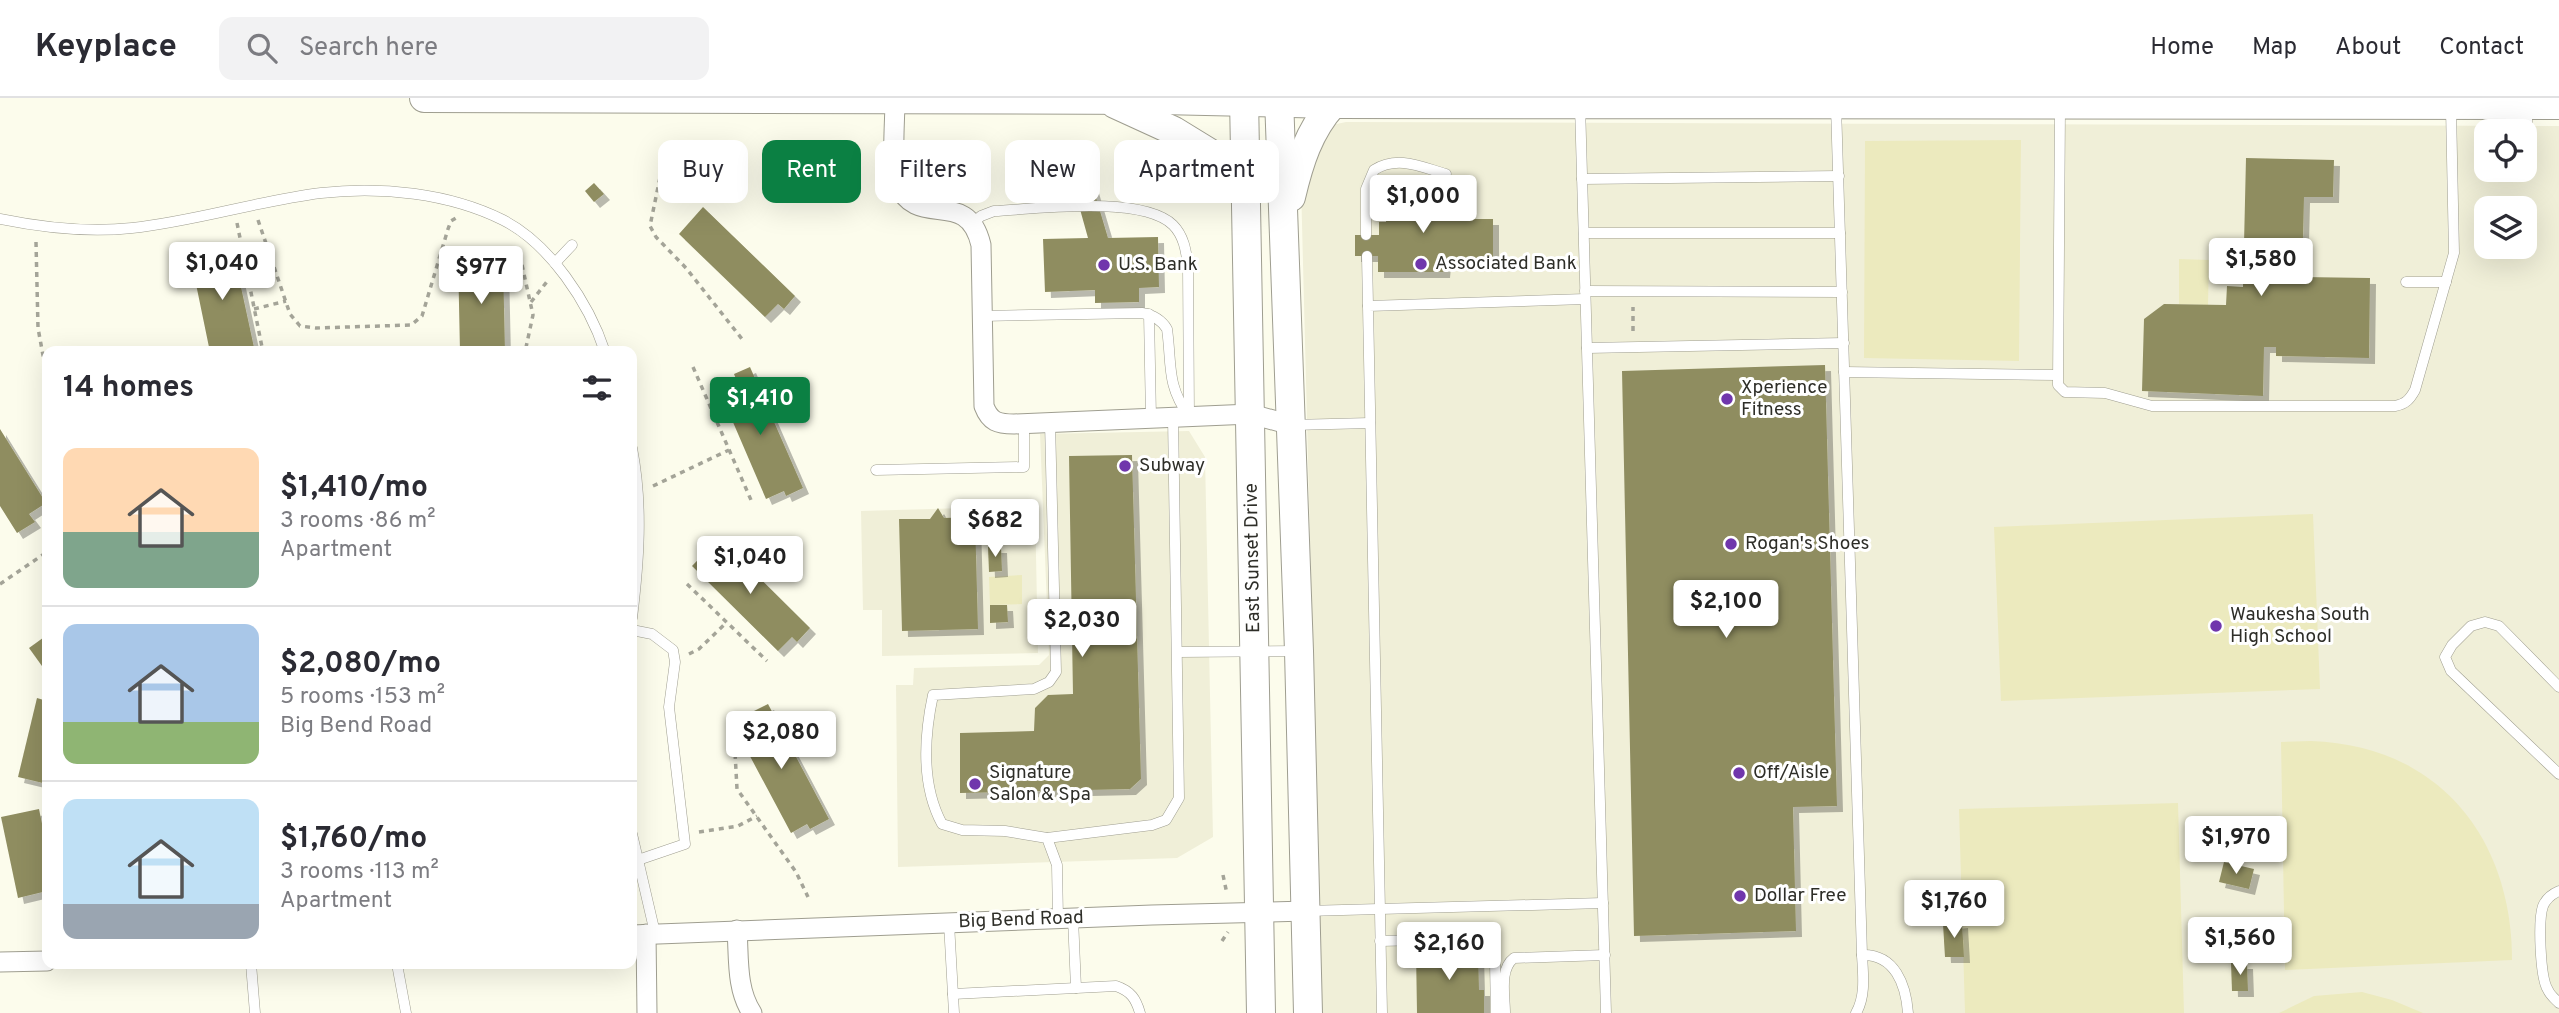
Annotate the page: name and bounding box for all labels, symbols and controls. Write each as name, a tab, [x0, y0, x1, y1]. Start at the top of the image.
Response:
search box	[219, 17, 709, 80]
text: Keyplace	[35, 27, 177, 69]
icon: search	[243, 29, 281, 67]
text: Search here	[299, 32, 438, 65]
text: Home	[2150, 33, 2214, 63]
text: Map	[2252, 33, 2297, 63]
text: About	[2335, 33, 2401, 63]
text: Contact	[2439, 33, 2524, 63]
map controls	[2474, 119, 2537, 259]
button: locate	[2474, 119, 2537, 182]
chip: Buy	[658, 140, 748, 203]
chip: Rent	[762, 140, 861, 203]
chip: Filters	[875, 140, 991, 203]
chip: New	[1005, 140, 1100, 203]
chip: Apartment	[1114, 140, 1279, 203]
pin: $1,000	[1366, 176, 1480, 235]
text: $1,000	[1386, 183, 1460, 212]
button: layers	[2474, 196, 2537, 259]
pin: $1,580	[2204, 238, 2318, 298]
pin: $1,040	[165, 242, 279, 302]
pin: $977	[440, 246, 522, 306]
text: $1,580	[2225, 246, 2297, 275]
text: $1,040	[185, 250, 259, 279]
place label: Associated Bank	[1435, 252, 1577, 276]
place label: U.S. Bank	[1118, 253, 1198, 277]
text: $977	[455, 254, 507, 283]
marker: Associated Bank	[1413, 256, 1429, 272]
marker: U.S. Bank	[1096, 257, 1112, 273]
icon: filters	[578, 369, 616, 407]
text: 14 homes	[63, 370, 194, 407]
place label: Xperience Fitness	[1741, 376, 1827, 422]
pin: $1,410	[703, 378, 817, 437]
text: $1,410	[726, 385, 794, 414]
marker: Xperience Fitness	[1719, 391, 1735, 407]
place label: Subway	[1139, 454, 1205, 478]
marker: Subway	[1117, 458, 1133, 474]
text: $1,410/mo	[280, 470, 428, 507]
icon: home	[119, 476, 203, 560]
street label: East Sunset Drive	[1240, 483, 1266, 633]
pin: $682	[954, 500, 1036, 559]
text: 3 rooms · 86 m²	[280, 507, 436, 536]
text: $682	[967, 507, 1023, 536]
place label: Rogan's Shoes	[1745, 532, 1870, 556]
text: Apartment	[280, 536, 392, 565]
pin: $1,040	[693, 536, 807, 596]
marker: Rogan's Shoes	[1723, 536, 1739, 552]
text: $1,040	[713, 544, 787, 573]
pin: $2,100	[1669, 580, 1783, 640]
text: $2,100	[1689, 588, 1763, 617]
pin: $2,030	[1025, 600, 1139, 659]
place label: Waukesha South High School	[2230, 603, 2370, 649]
text: $2,030	[1043, 607, 1121, 636]
marker: Waukesha South High School	[2208, 618, 2224, 634]
text: $2,080/mo	[280, 646, 441, 683]
icon: home	[119, 652, 203, 736]
text: 5 rooms · 153 m²	[280, 683, 445, 712]
text: Big Bend Road	[280, 712, 432, 741]
pin: $2,080	[724, 712, 838, 771]
text: $2,080	[742, 719, 820, 748]
place label: Signature Salon & Spa	[989, 761, 1091, 807]
place label: Off/Aisle	[1753, 761, 1829, 785]
marker: Off/Aisle	[1731, 765, 1747, 781]
marker: Signature Salon & Spa	[967, 776, 983, 792]
pin: $1,970	[2179, 816, 2293, 876]
text: $1,760/mo	[280, 821, 427, 858]
text: $1,970	[2201, 824, 2271, 853]
icon: home	[119, 827, 203, 911]
text: 3 rooms · 113 m²	[280, 858, 439, 887]
pin: $1,760	[1897, 880, 2011, 940]
place label: Dollar Free	[1754, 884, 1846, 908]
text: Apartment	[280, 887, 392, 916]
marker: Dollar Free	[1732, 888, 1748, 904]
text: $1,760	[1920, 888, 1988, 917]
street label: Big Bend Road	[958, 906, 1084, 934]
pin: $1,560	[2183, 918, 2297, 977]
pin: $2,160	[1392, 922, 1506, 982]
text: $1,560	[2204, 925, 2276, 954]
text: $2,160	[1413, 930, 1485, 959]

